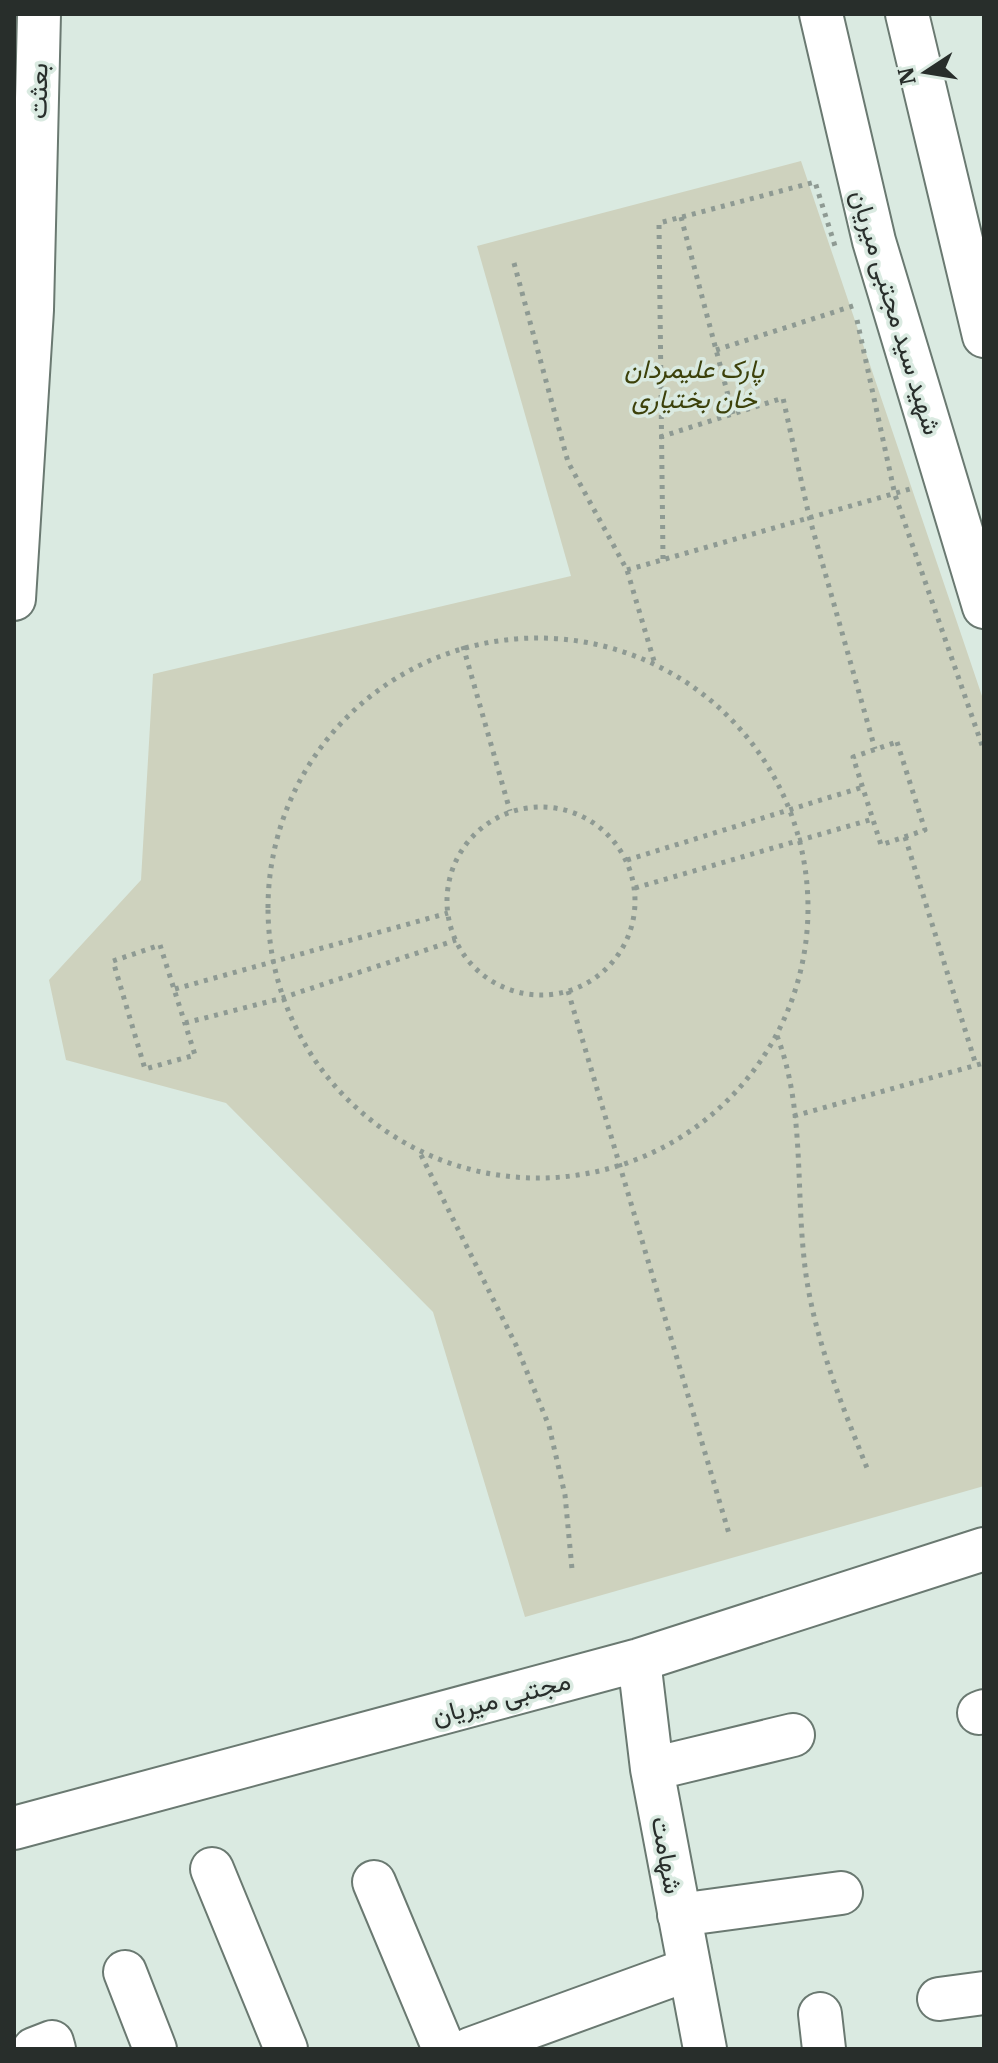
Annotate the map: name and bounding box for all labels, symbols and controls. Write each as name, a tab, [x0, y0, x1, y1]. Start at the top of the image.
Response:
north arrow	[886, 32, 966, 112]
street label: بعثت	[20, 63, 54, 119]
text: N	[890, 65, 922, 88]
street label: شهید سید مجتبی میریان	[844, 185, 950, 439]
park label: پارک علیمردان خان بختیاری	[624, 351, 765, 415]
street label: مجتبی میریان	[428, 1662, 574, 1732]
street label: شهامت	[644, 1814, 692, 1896]

